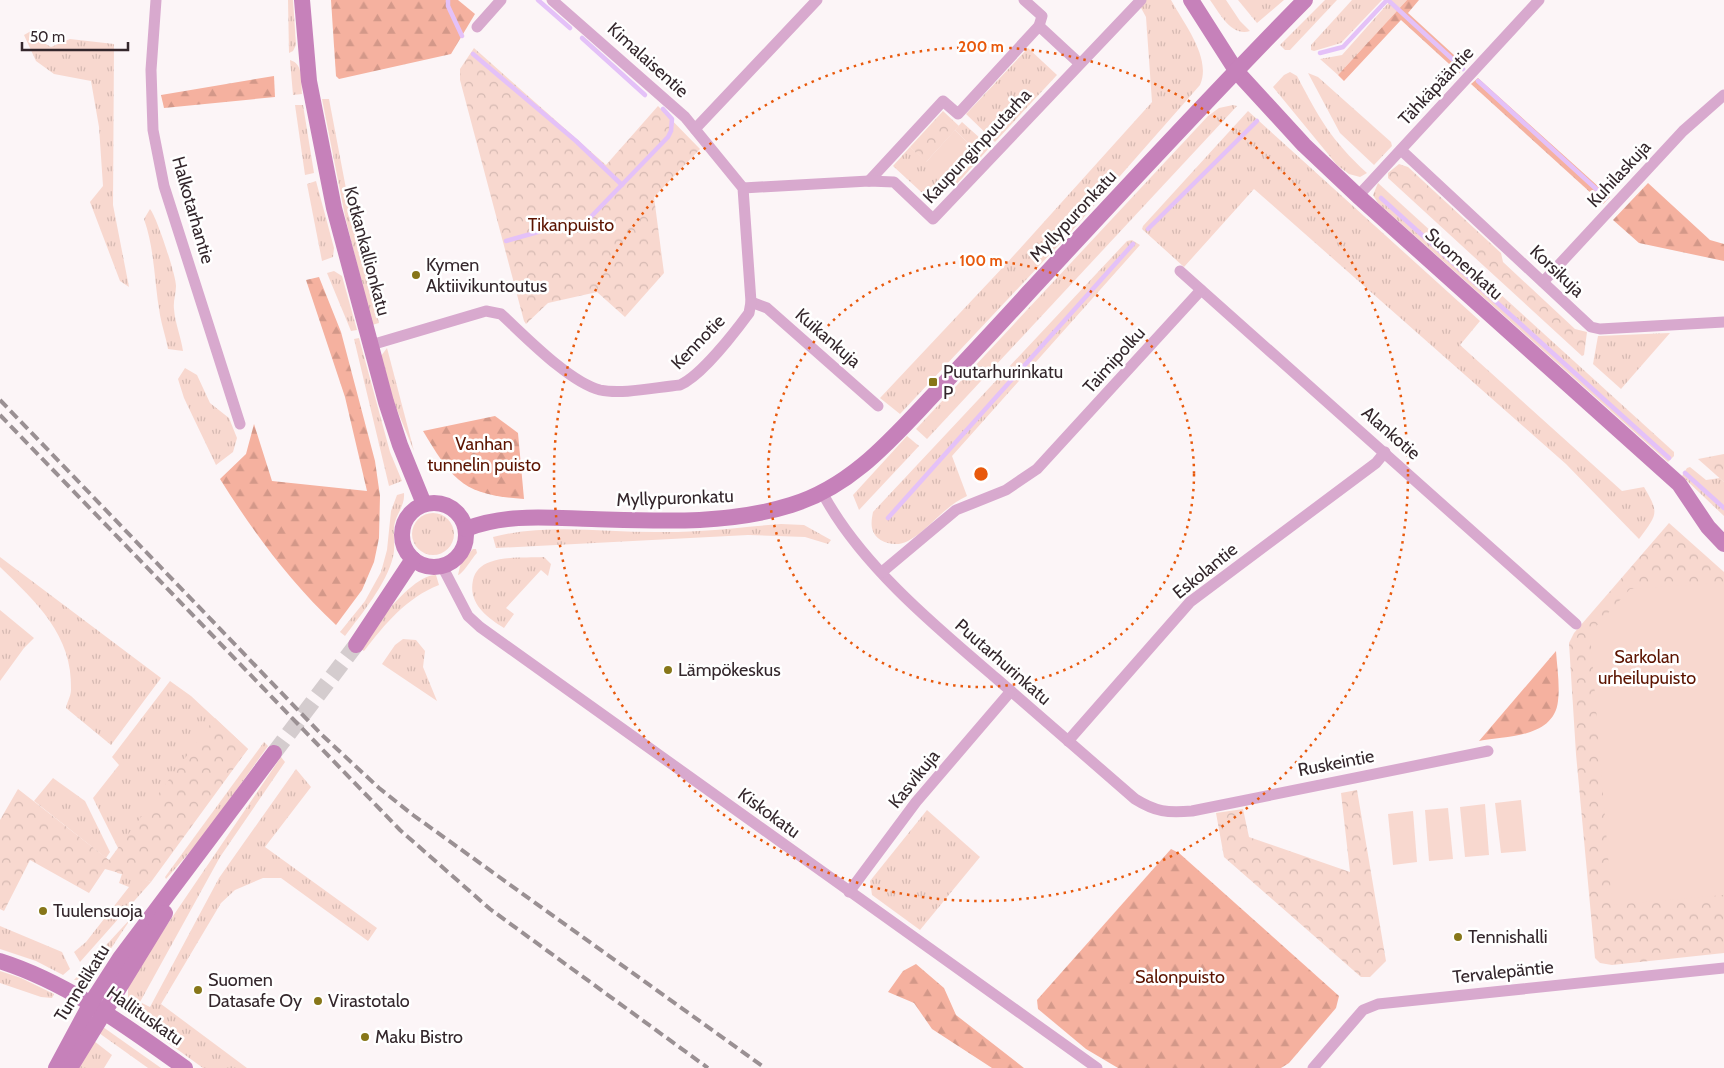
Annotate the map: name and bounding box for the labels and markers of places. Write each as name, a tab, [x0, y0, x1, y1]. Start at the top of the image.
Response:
place label: Kymen Aktiivikuntoutus	[426, 254, 547, 297]
marker: Kymen Aktiivikuntoutus	[410, 269, 422, 281]
place label: Puutarhurinkatu P	[943, 361, 1063, 404]
marker: Puutarhurinkatu P	[927, 376, 939, 388]
centre of rings	[972, 465, 990, 483]
place label: Lämpökeskus	[678, 659, 781, 681]
marker: Lämpökeskus	[662, 664, 674, 676]
place label: Tuulensuoja	[53, 900, 143, 922]
marker: Tuulensuoja	[37, 905, 49, 917]
place label: Tennishalli	[1468, 926, 1548, 948]
marker: Tennishalli	[1452, 931, 1464, 943]
place label: Suomen Datasafe Oy	[208, 969, 302, 1012]
marker: Suomen Datasafe Oy	[192, 984, 204, 996]
place label: Virastotalo	[328, 990, 410, 1012]
marker: Virastotalo	[312, 995, 324, 1007]
place label: Maku Bistro	[375, 1026, 463, 1048]
marker: Maku Bistro	[359, 1031, 371, 1043]

